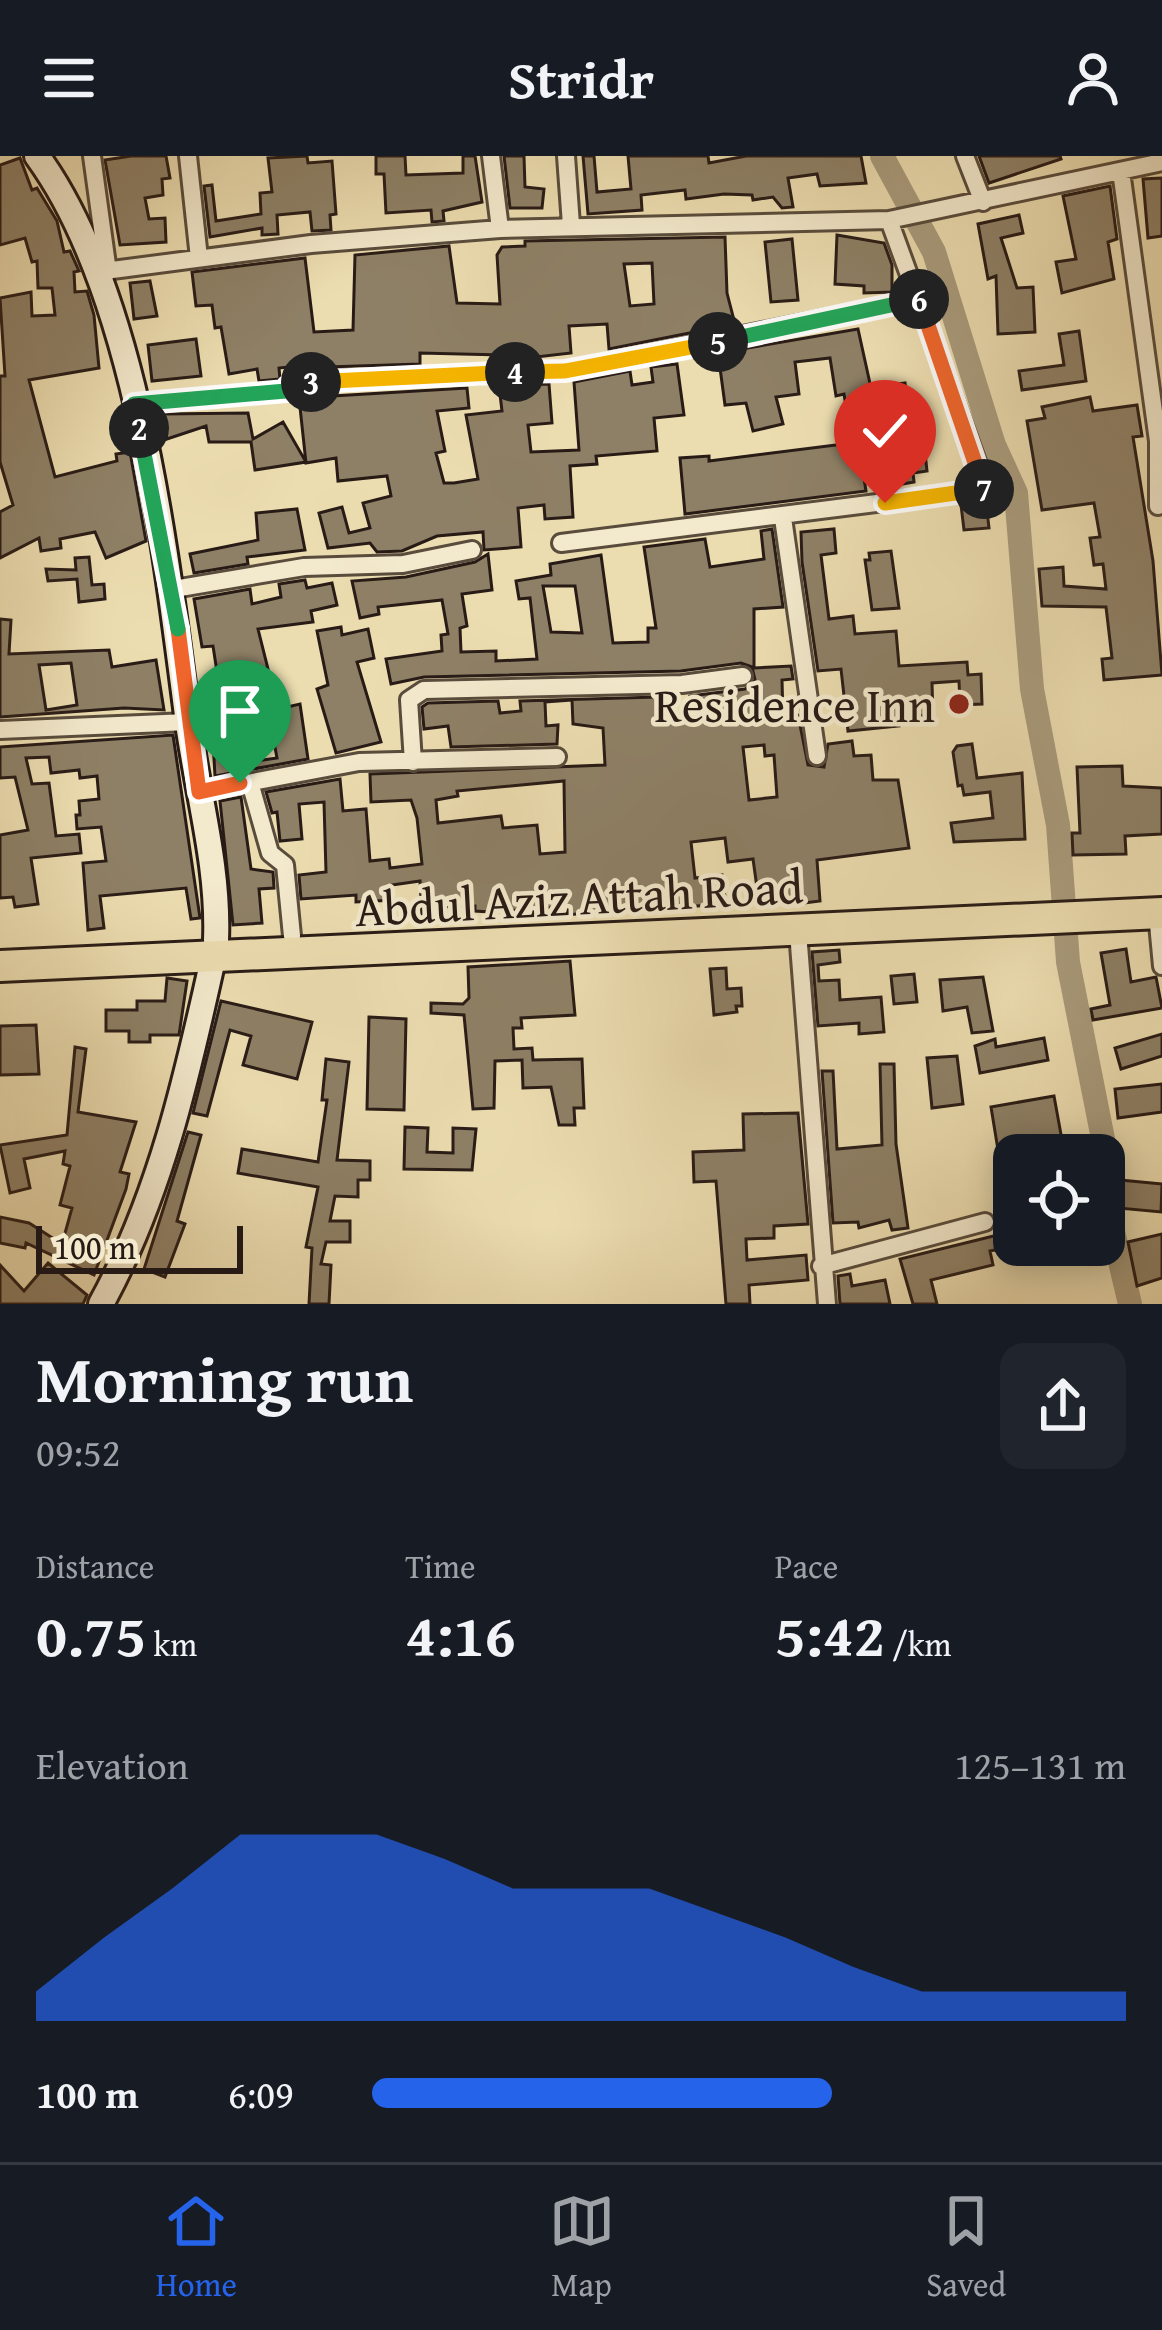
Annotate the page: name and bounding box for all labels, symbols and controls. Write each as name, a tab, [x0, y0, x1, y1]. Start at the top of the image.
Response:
text: Stridr	[508, 39, 654, 118]
icon: menu	[36, 45, 102, 111]
icon: person	[1060, 45, 1126, 111]
pin: 6	[889, 269, 949, 329]
text: 6	[910, 275, 928, 323]
pin: 5	[688, 312, 748, 372]
text: 5	[709, 318, 727, 366]
pin: 4	[485, 342, 545, 402]
text: 4	[506, 348, 524, 396]
pin: 3	[281, 352, 341, 412]
text: 3	[302, 358, 320, 406]
pin	[834, 380, 936, 503]
pin: 2	[109, 398, 169, 458]
icon: check	[852, 398, 918, 464]
text: 2	[130, 404, 148, 452]
pin: 7	[954, 459, 1014, 519]
text: 7	[975, 465, 993, 513]
pin	[189, 660, 291, 783]
place label: Residence Inn	[654, 669, 935, 740]
icon: arrive	[207, 678, 273, 744]
marker: Residence Inn	[946, 691, 972, 717]
street label: Abdul Aziz Attah Road	[353, 850, 805, 944]
map controls	[993, 1134, 1125, 1266]
button: locate	[993, 1134, 1125, 1266]
scale bar	[36, 1220, 243, 1273]
text: 100 m	[54, 1223, 136, 1271]
text: Morning run	[36, 1329, 413, 1426]
button: share	[1000, 1343, 1126, 1469]
text: 09:52	[36, 1423, 121, 1480]
text: Distance	[36, 1542, 154, 1590]
text: Time	[405, 1542, 476, 1590]
text: Pace	[775, 1542, 838, 1590]
text: 0.75	[36, 1590, 146, 1678]
text: 4:16	[405, 1590, 516, 1678]
text: 5:42	[775, 1590, 885, 1678]
text: km	[146, 1620, 197, 1668]
text: /km	[885, 1620, 951, 1668]
text: Elevation	[36, 1736, 189, 1793]
text: 125–131 m	[954, 1736, 1126, 1793]
text: 100 m	[36, 2065, 139, 2122]
text: 6:09	[228, 2065, 294, 2122]
tab: Home	[156, 2188, 237, 2308]
tab: Map	[549, 2188, 615, 2308]
tab: Saved	[926, 2188, 1006, 2308]

